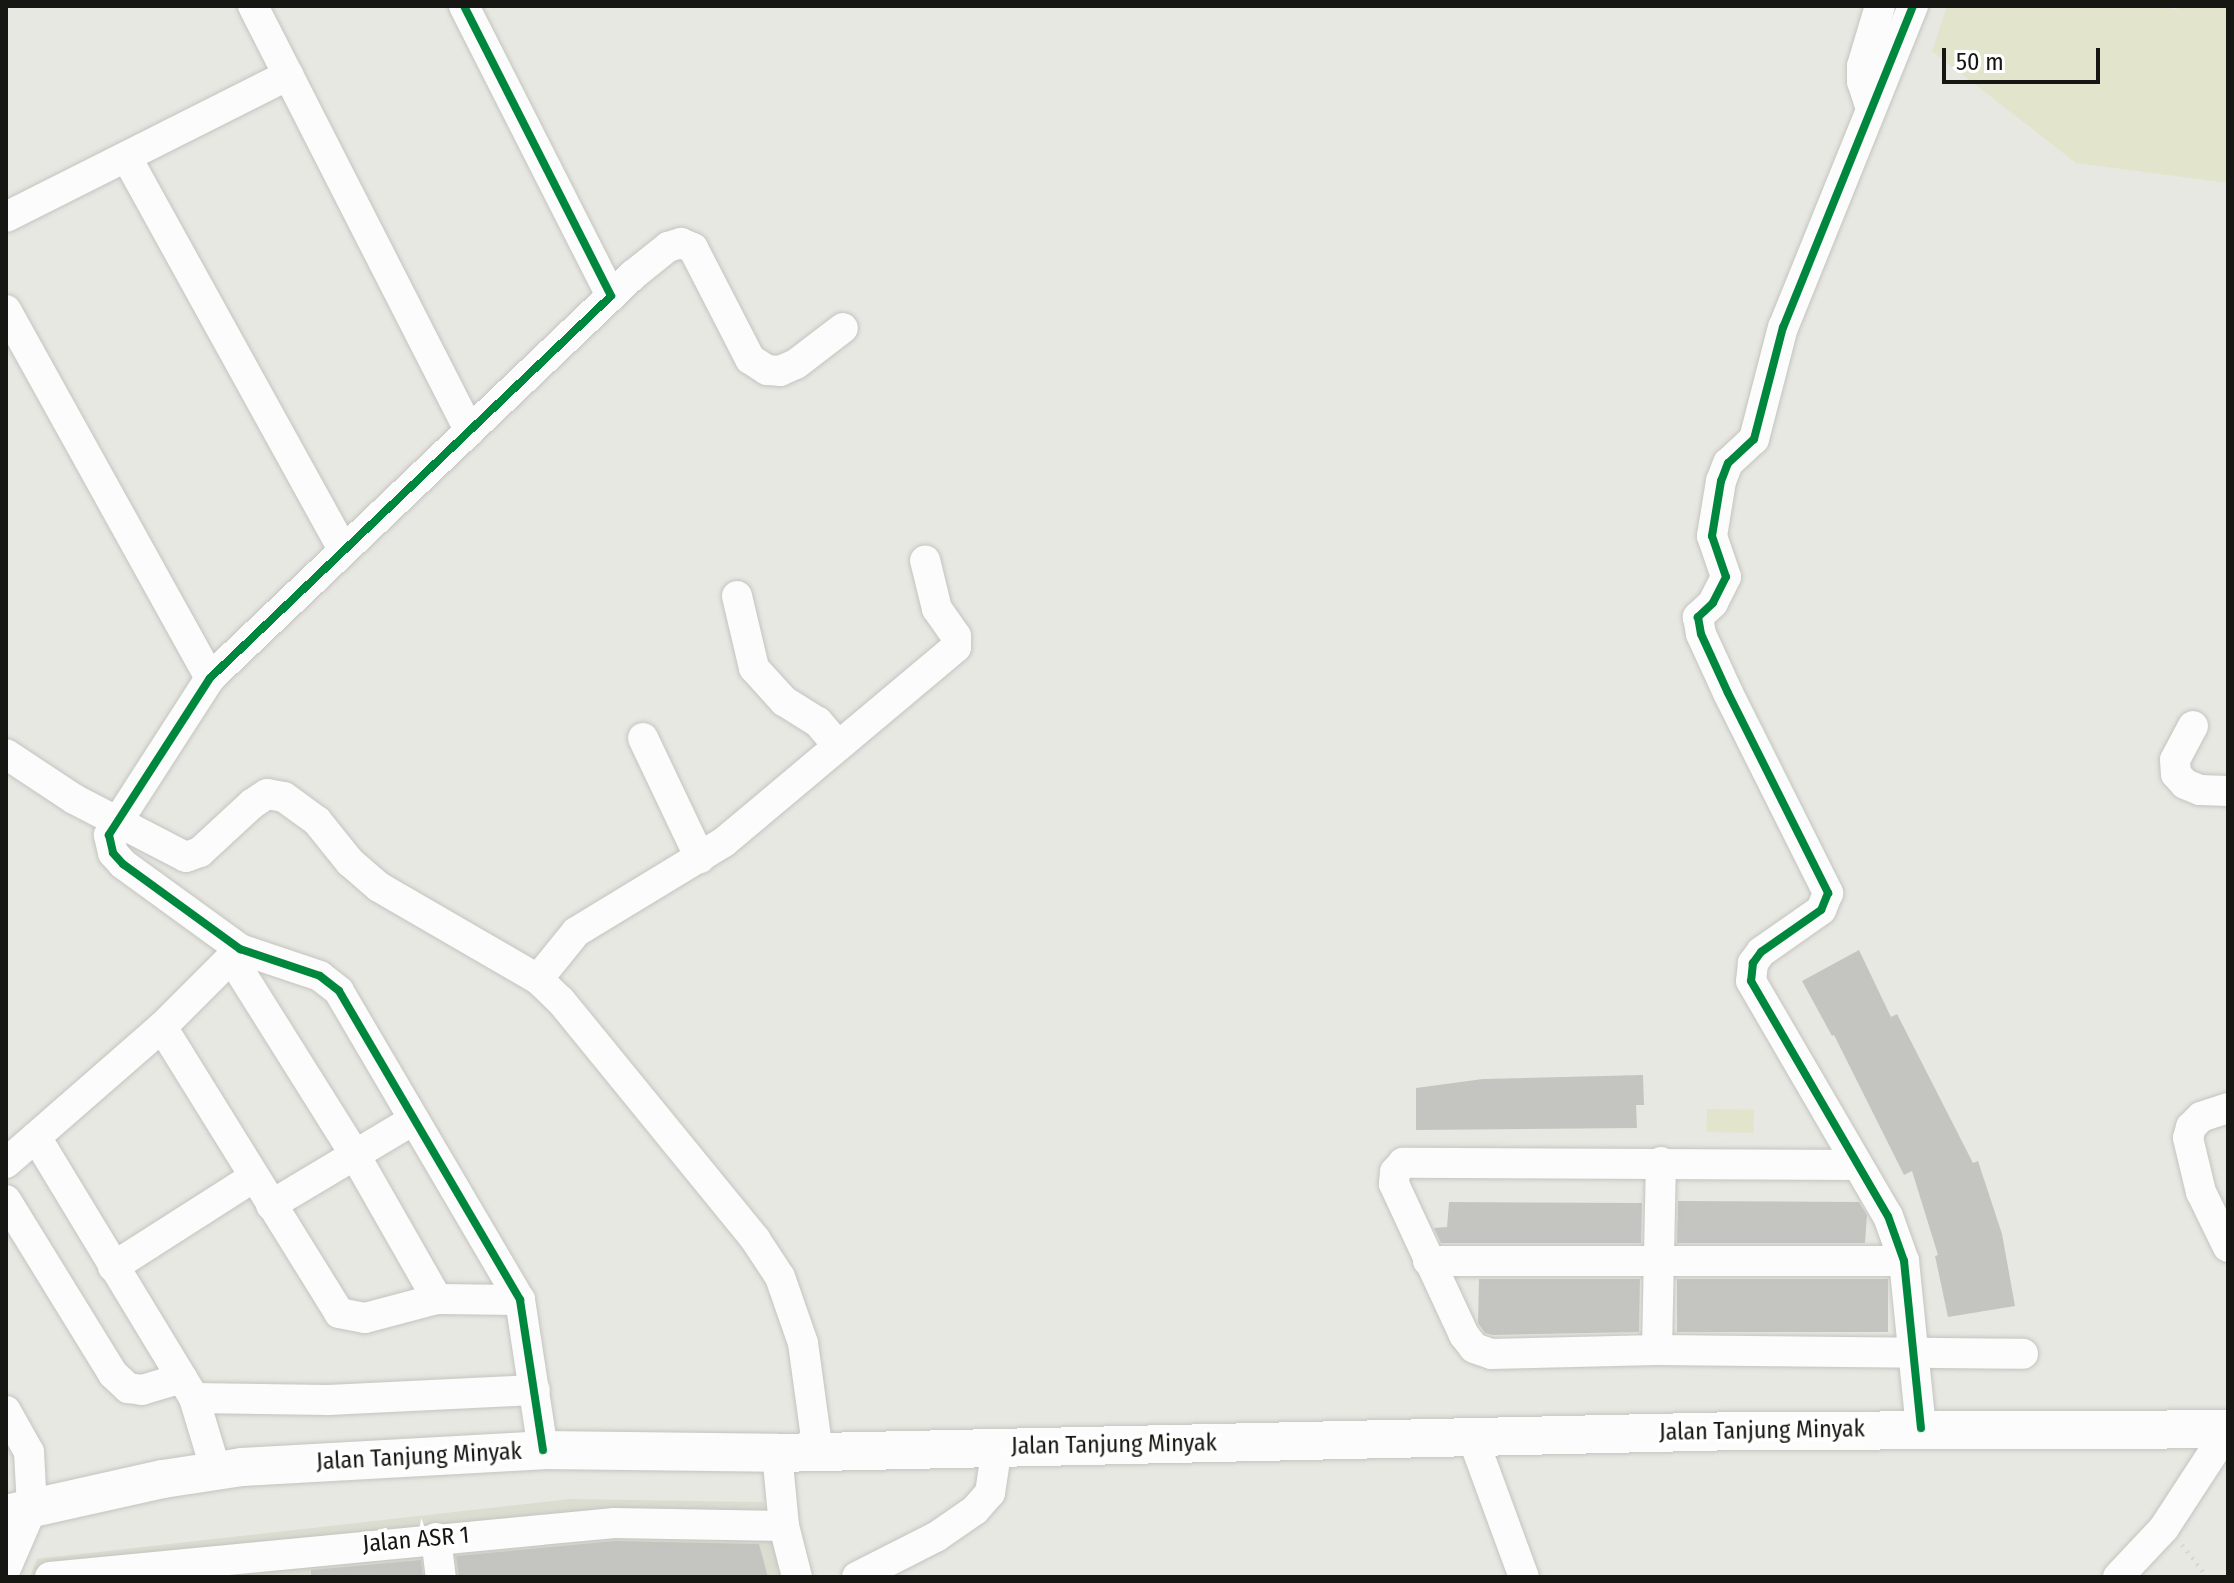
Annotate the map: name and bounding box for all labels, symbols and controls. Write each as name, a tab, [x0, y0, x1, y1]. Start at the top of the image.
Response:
scale bar	[1946, 32, 2104, 82]
text: 50 m	[1956, 48, 2004, 76]
street label: Jalan Tanjung Minyak	[1659, 1415, 1865, 1447]
street label: Jalan Tanjung Minyak	[1011, 1429, 1217, 1461]
street label: Jalan Tanjung Minyak	[316, 1437, 522, 1477]
street label: Jalan ASR 1	[361, 1521, 471, 1559]

